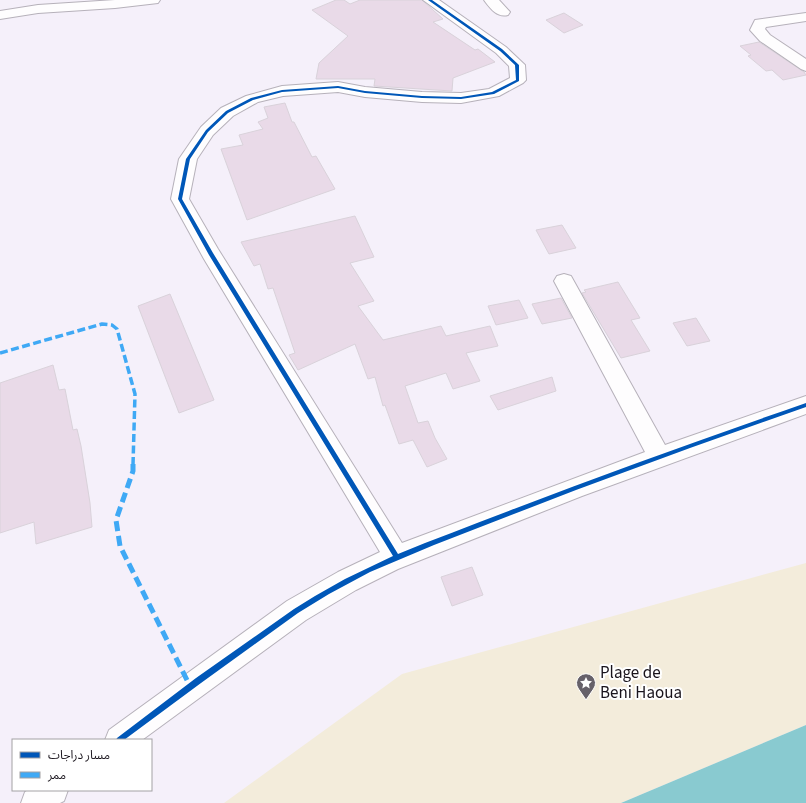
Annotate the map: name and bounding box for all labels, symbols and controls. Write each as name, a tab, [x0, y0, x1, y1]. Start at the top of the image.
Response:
place label: Plage de Beni Haoua	[600, 661, 682, 705]
place icon: Plage de Beni Haoua	[575, 672, 597, 700]
legend	[12, 739, 152, 791]
text: مسار دراجات	[48, 747, 110, 764]
text: ممر	[47, 767, 66, 784]

